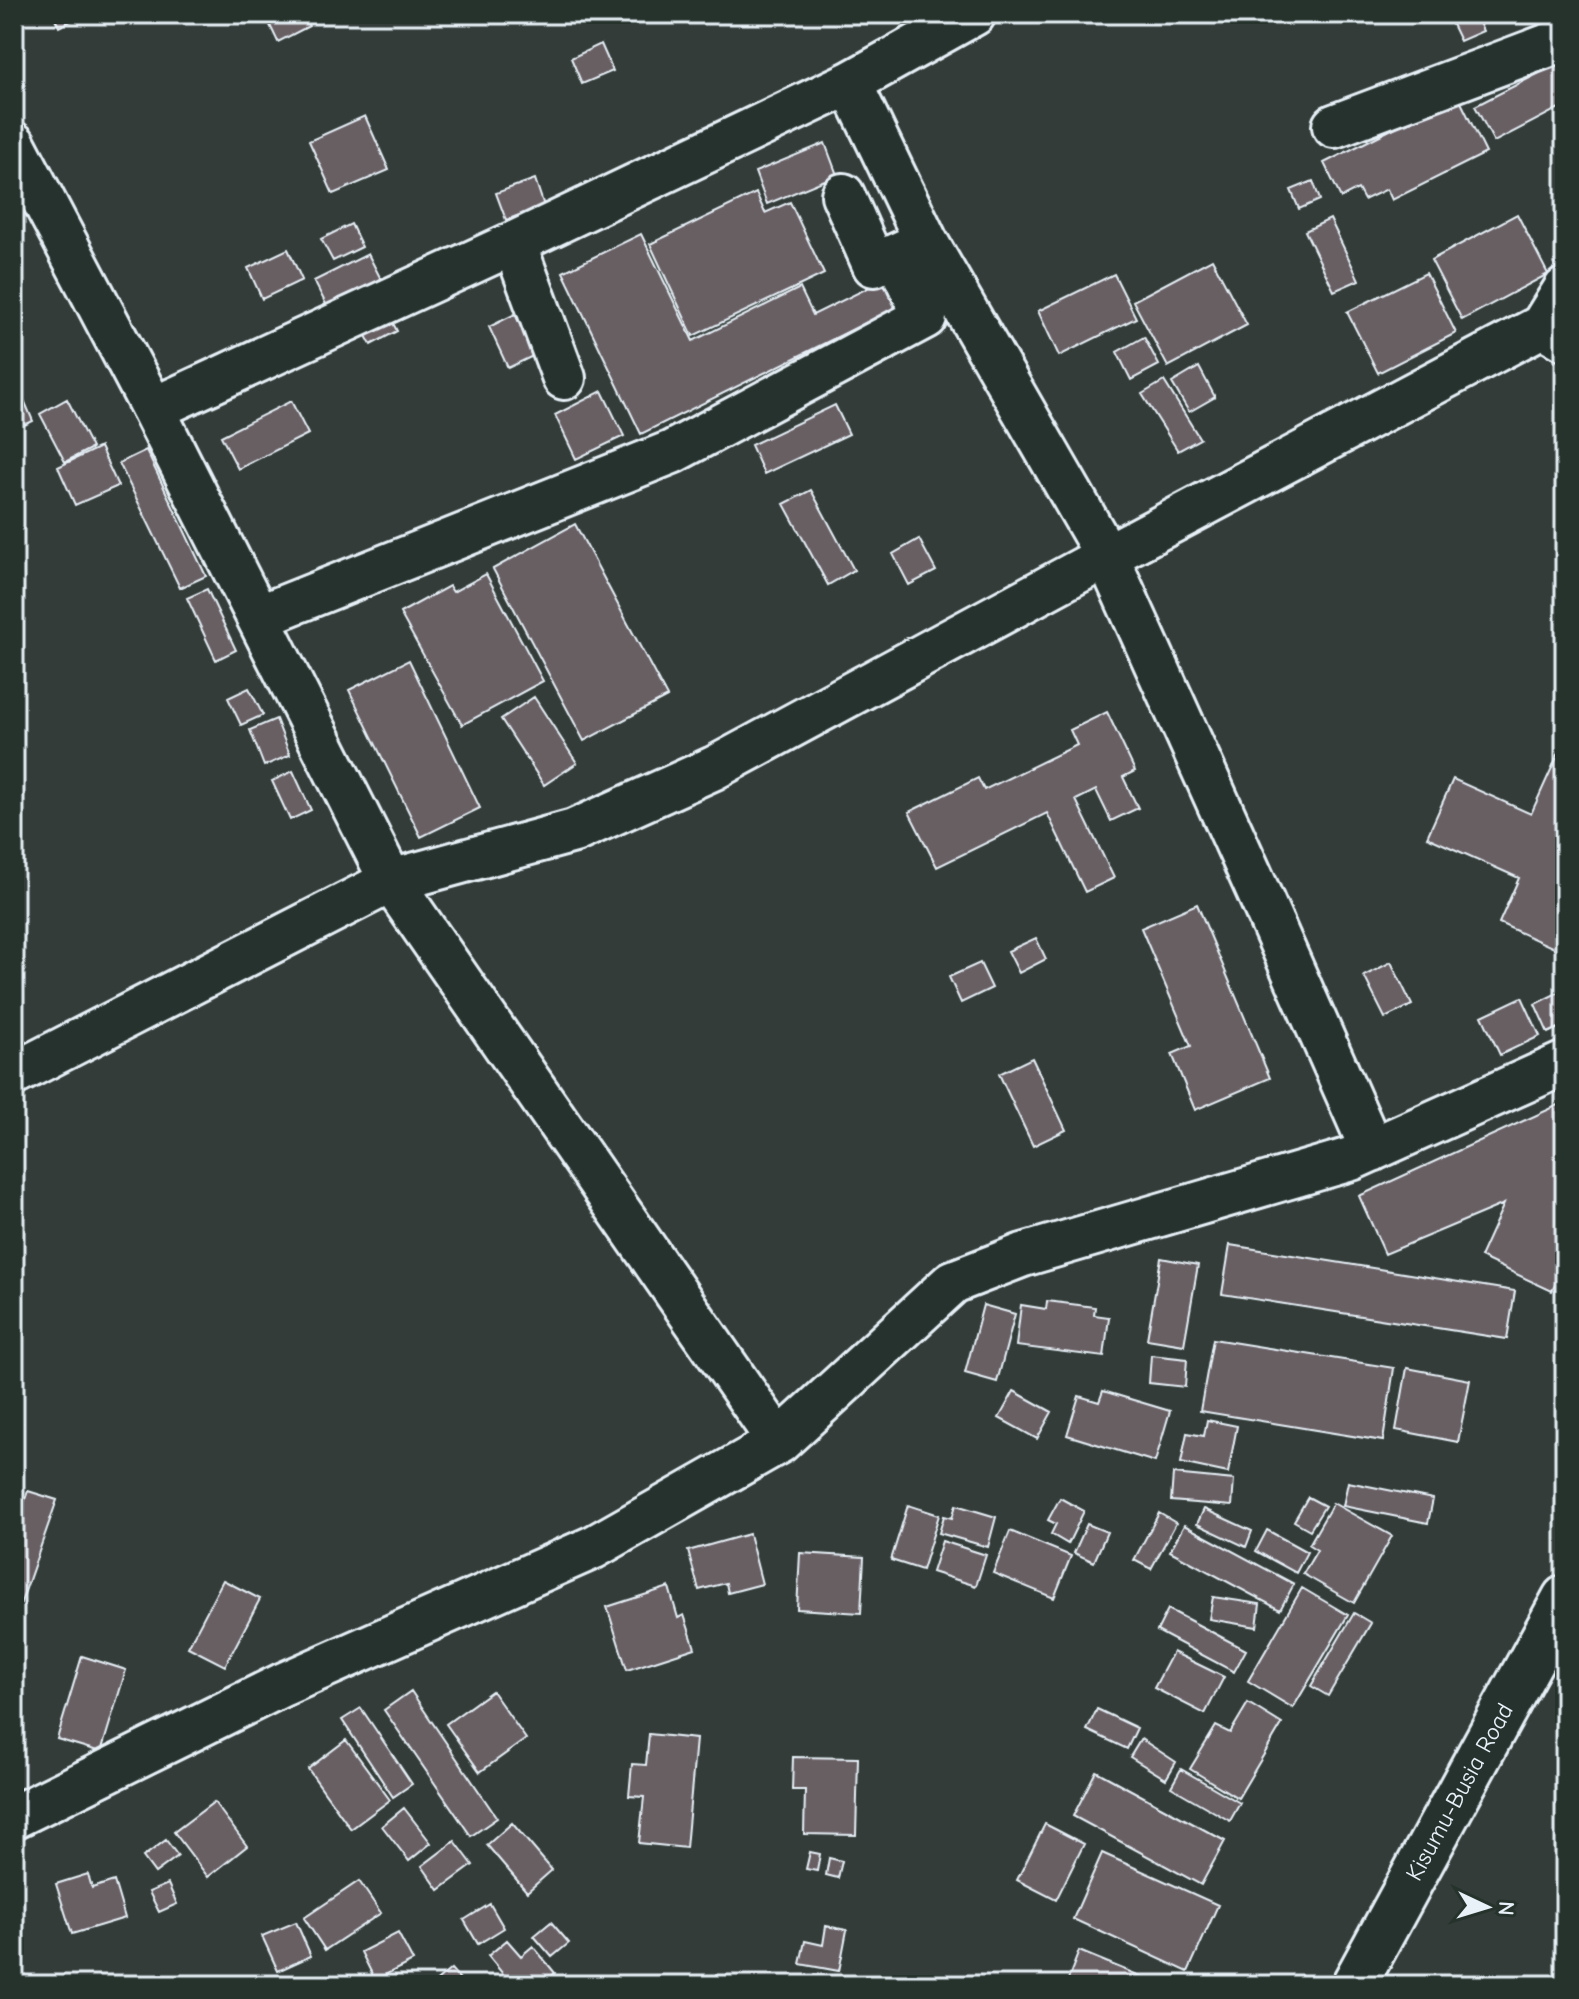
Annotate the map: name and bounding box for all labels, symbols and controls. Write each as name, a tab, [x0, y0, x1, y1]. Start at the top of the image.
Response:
street label: Kisumu-Busia Road	[1400, 1698, 1519, 1885]
north arrow	[1447, 1867, 1527, 1947]
text: N	[1492, 1900, 1519, 1916]

